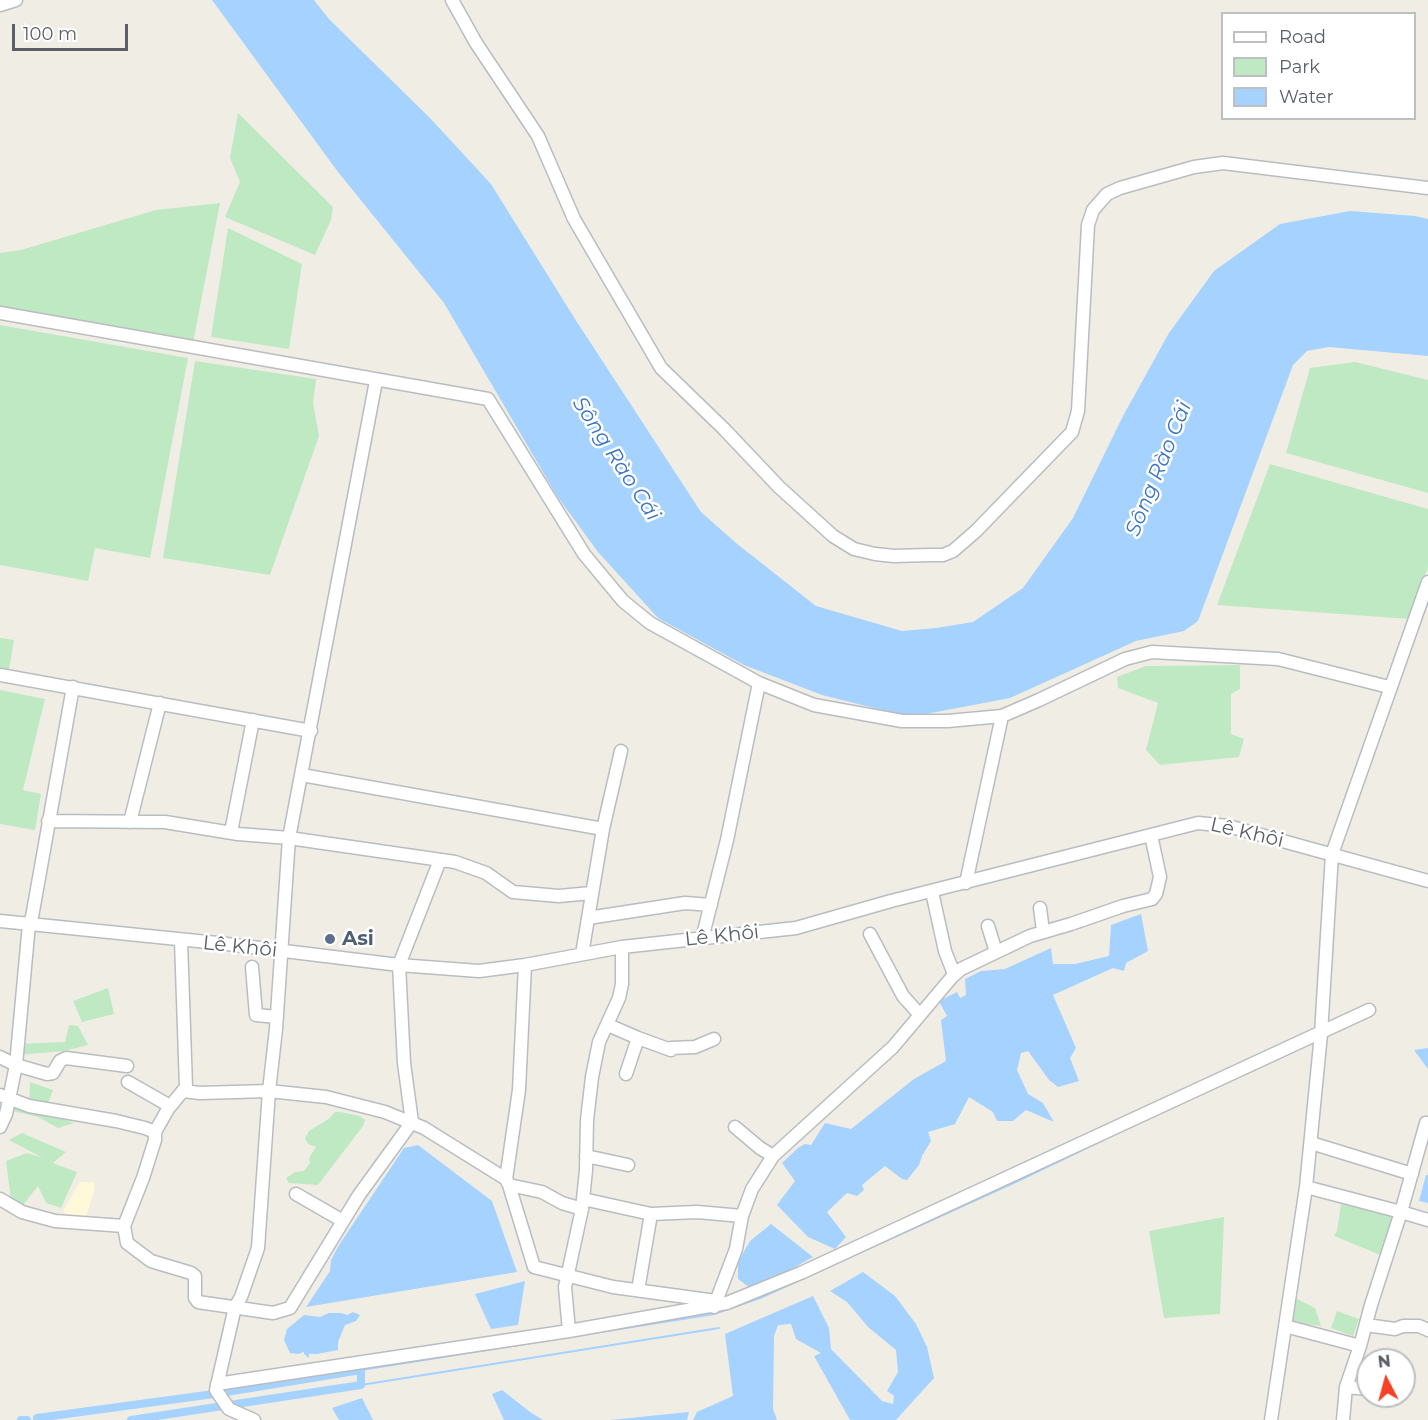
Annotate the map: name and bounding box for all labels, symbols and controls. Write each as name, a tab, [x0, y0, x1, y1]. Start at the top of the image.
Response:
scale bar	[15, 12, 130, 50]
legend	[1221, 12, 1416, 120]
text: 100 m	[23, 23, 77, 45]
text: Road	[1279, 26, 1326, 48]
text: Park	[1279, 56, 1320, 78]
text: Water	[1279, 86, 1334, 108]
water label: Sông Rào Cái	[567, 392, 665, 526]
water label: Sông Rào Cái	[1121, 398, 1197, 540]
street label: Lê Khôi	[1208, 813, 1286, 853]
street label: Lê Khôi	[684, 920, 760, 952]
place label: Asi	[342, 927, 374, 951]
street label: Lê Khôi	[202, 931, 278, 963]
marker: Asi	[323, 932, 337, 946]
north arrow	[1356, 1348, 1416, 1408]
text: N	[1377, 1351, 1392, 1372]

